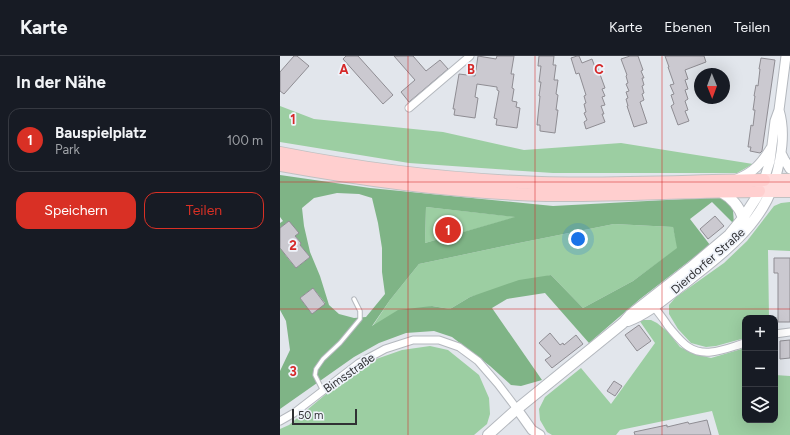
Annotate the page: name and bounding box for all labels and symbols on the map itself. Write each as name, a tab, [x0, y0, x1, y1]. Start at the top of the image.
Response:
text: A	[339, 62, 349, 77]
text: B	[467, 62, 475, 77]
text: C	[594, 62, 604, 77]
north arrow	[694, 68, 730, 104]
text: 1	[290, 112, 296, 127]
pin: 1	[435, 215, 461, 245]
street label: Dierdorfer Straße	[668, 225, 748, 297]
your location	[568, 229, 588, 249]
text: 2	[289, 238, 297, 253]
street label: Bimsstraße	[321, 350, 378, 396]
text: 3	[289, 364, 297, 379]
scale bar	[292, 407, 357, 426]

